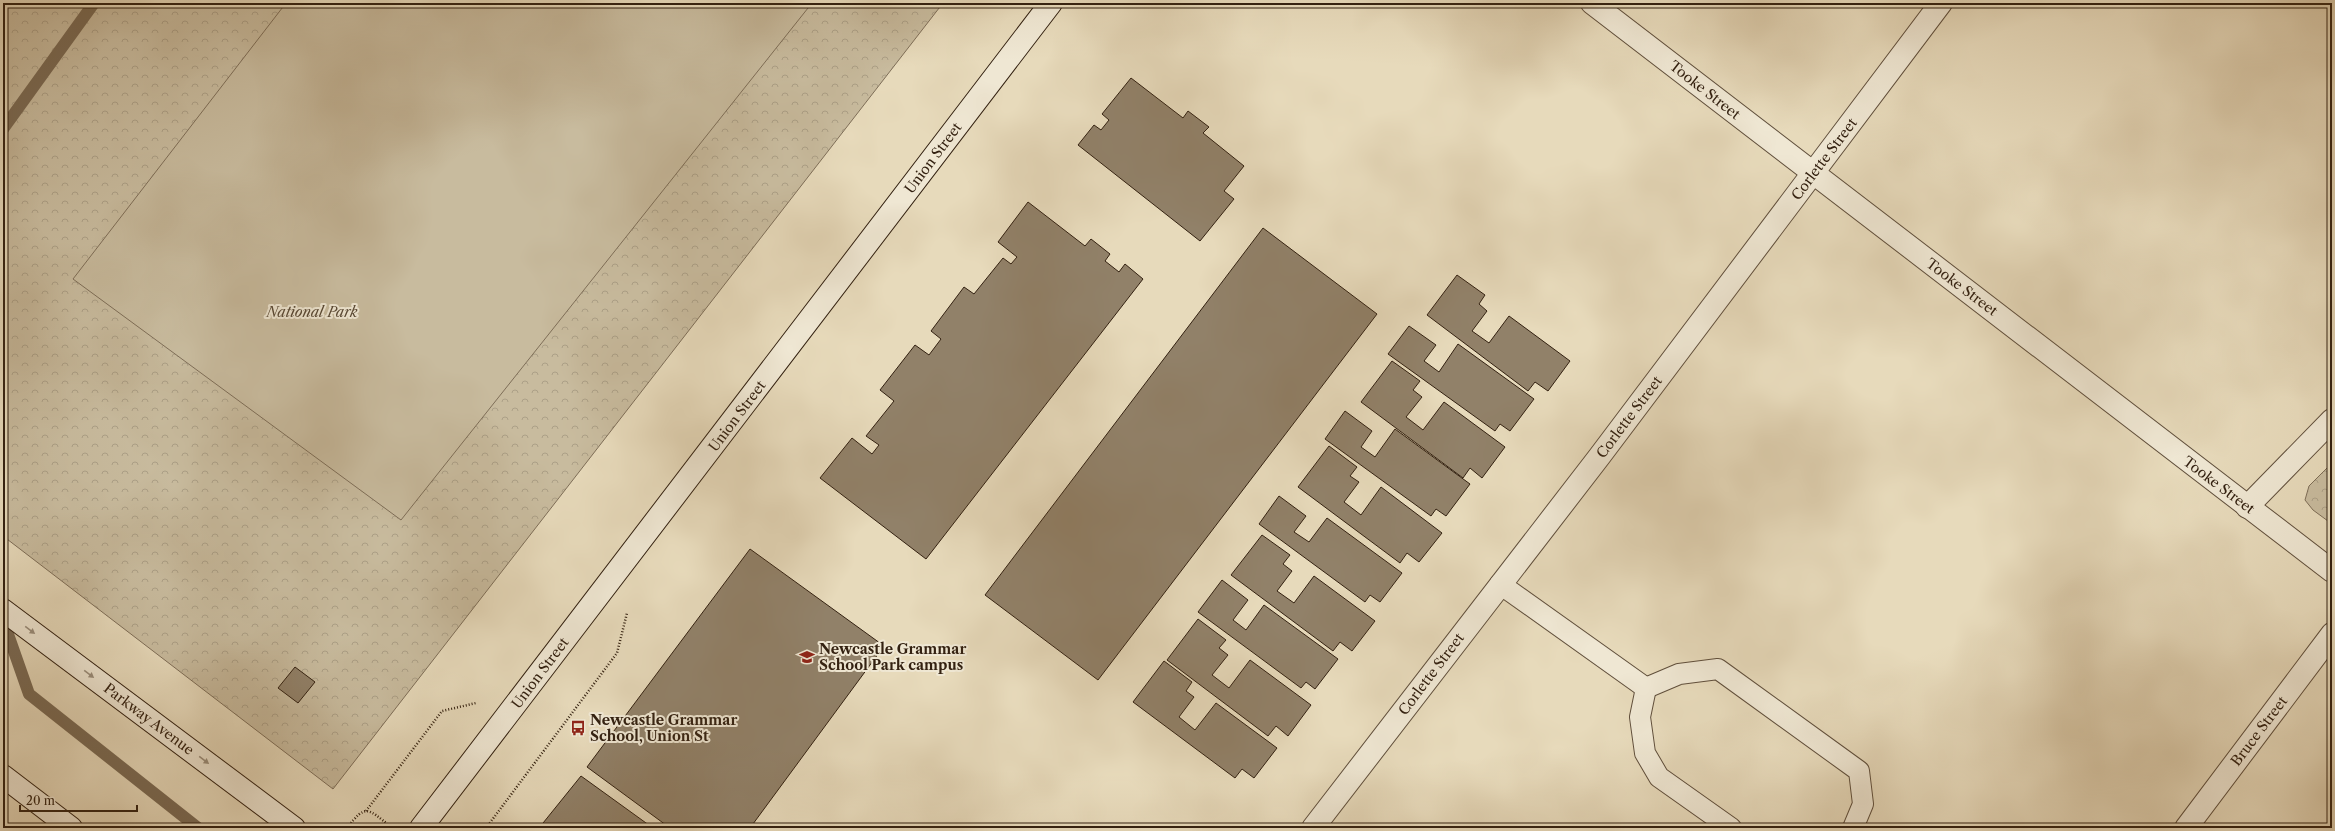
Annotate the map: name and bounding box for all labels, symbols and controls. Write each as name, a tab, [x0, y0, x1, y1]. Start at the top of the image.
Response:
street label: Tooke Street	[1666, 57, 1744, 123]
street label: Corlette Street	[1787, 114, 1861, 204]
street label: Union Street	[900, 119, 966, 197]
street label: Tooke Street	[1923, 254, 2001, 320]
park label: National Park	[265, 303, 358, 321]
street label: Corlette Street	[1592, 372, 1666, 462]
street label: Union Street	[704, 377, 770, 455]
street label: Tooke Street	[2180, 452, 2258, 518]
one-way arrow	[25, 626, 36, 634]
street label: Corlette Street	[1394, 629, 1468, 719]
street label: Union Street	[507, 634, 573, 712]
place label: Newcastle Grammar School Park campus	[819, 640, 966, 674]
school or university icon: Newcastle Grammar School Park campus	[798, 648, 816, 666]
one-way arrow	[84, 670, 95, 678]
street label: Parkway Avenue	[100, 679, 198, 759]
street label: Bruce Street	[2227, 692, 2291, 770]
place label: Newcastle Grammar School, Union St	[590, 711, 737, 745]
bus stop icon: Newcastle Grammar School, Union St	[569, 719, 587, 737]
one-way arrow	[199, 756, 210, 765]
scale bar	[20, 787, 137, 813]
text: 20 m	[26, 793, 55, 808]

